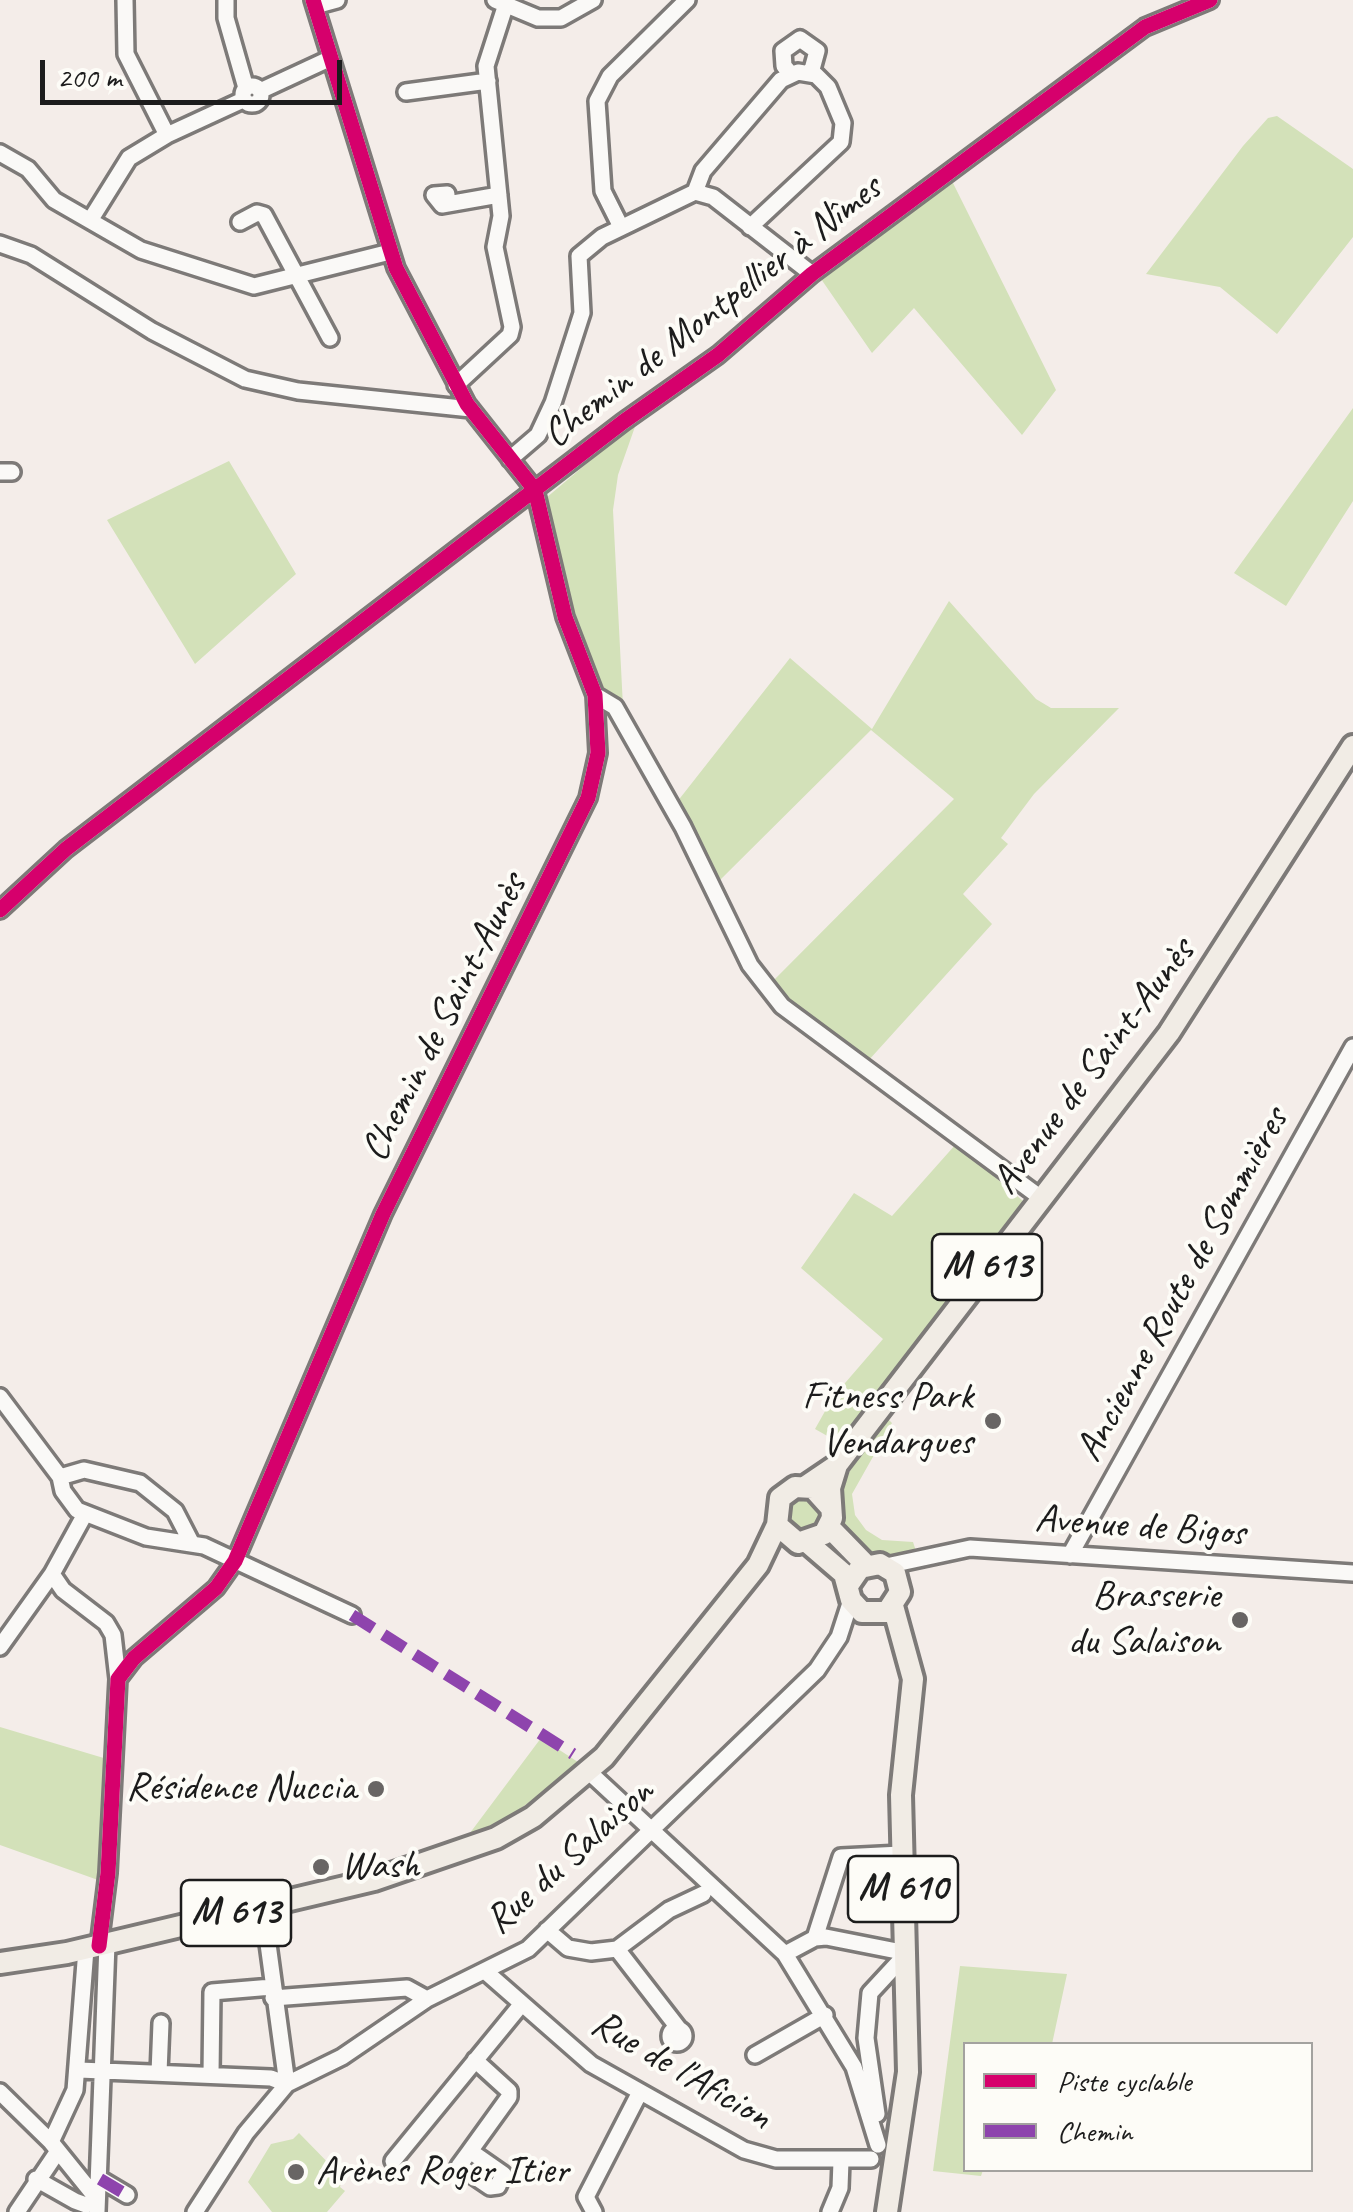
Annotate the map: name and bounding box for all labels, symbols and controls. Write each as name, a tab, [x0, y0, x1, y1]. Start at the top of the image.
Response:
scale bar	[45, 40, 348, 102]
text: 200 m	[57, 58, 122, 96]
street label: Chemin de Montpellier à Nîmes	[534, 165, 892, 459]
street label: Chemin de Saint-Aunès	[352, 866, 538, 1170]
street label: Avenue de Saint-Aunès	[982, 930, 1206, 1204]
street label: Ancienne Route de Sommières	[1066, 1100, 1300, 1470]
road number: M 613	[932, 1234, 1042, 1300]
place label: Fitness Park Vendargues	[802, 1374, 973, 1468]
marker: Fitness Park Vendargues	[982, 1410, 1004, 1432]
street label: Avenue de Bigos	[1033, 1496, 1247, 1558]
place label: Brasserie du Salaison	[1068, 1573, 1220, 1667]
marker: Brasserie du Salaison	[1229, 1609, 1251, 1631]
place label: Résidence Nuccia	[126, 1765, 356, 1813]
street label: Rue du Salaison	[476, 1769, 664, 1945]
marker: Résidence Nuccia	[365, 1778, 387, 1800]
place label: Wash	[341, 1843, 419, 1891]
marker: Wash	[310, 1856, 332, 1878]
road number: M 610	[848, 1856, 958, 1922]
road number: M 613	[181, 1880, 291, 1946]
street label: Rue de l'Aficion	[582, 2000, 780, 2142]
legend	[963, 2042, 1313, 2172]
text: Piste cyclable	[1057, 2062, 1191, 2100]
text: Chemin	[1057, 2112, 1132, 2150]
place label: Arènes Roger Itier	[316, 2148, 569, 2196]
marker: Arènes Roger Itier	[285, 2161, 307, 2183]

